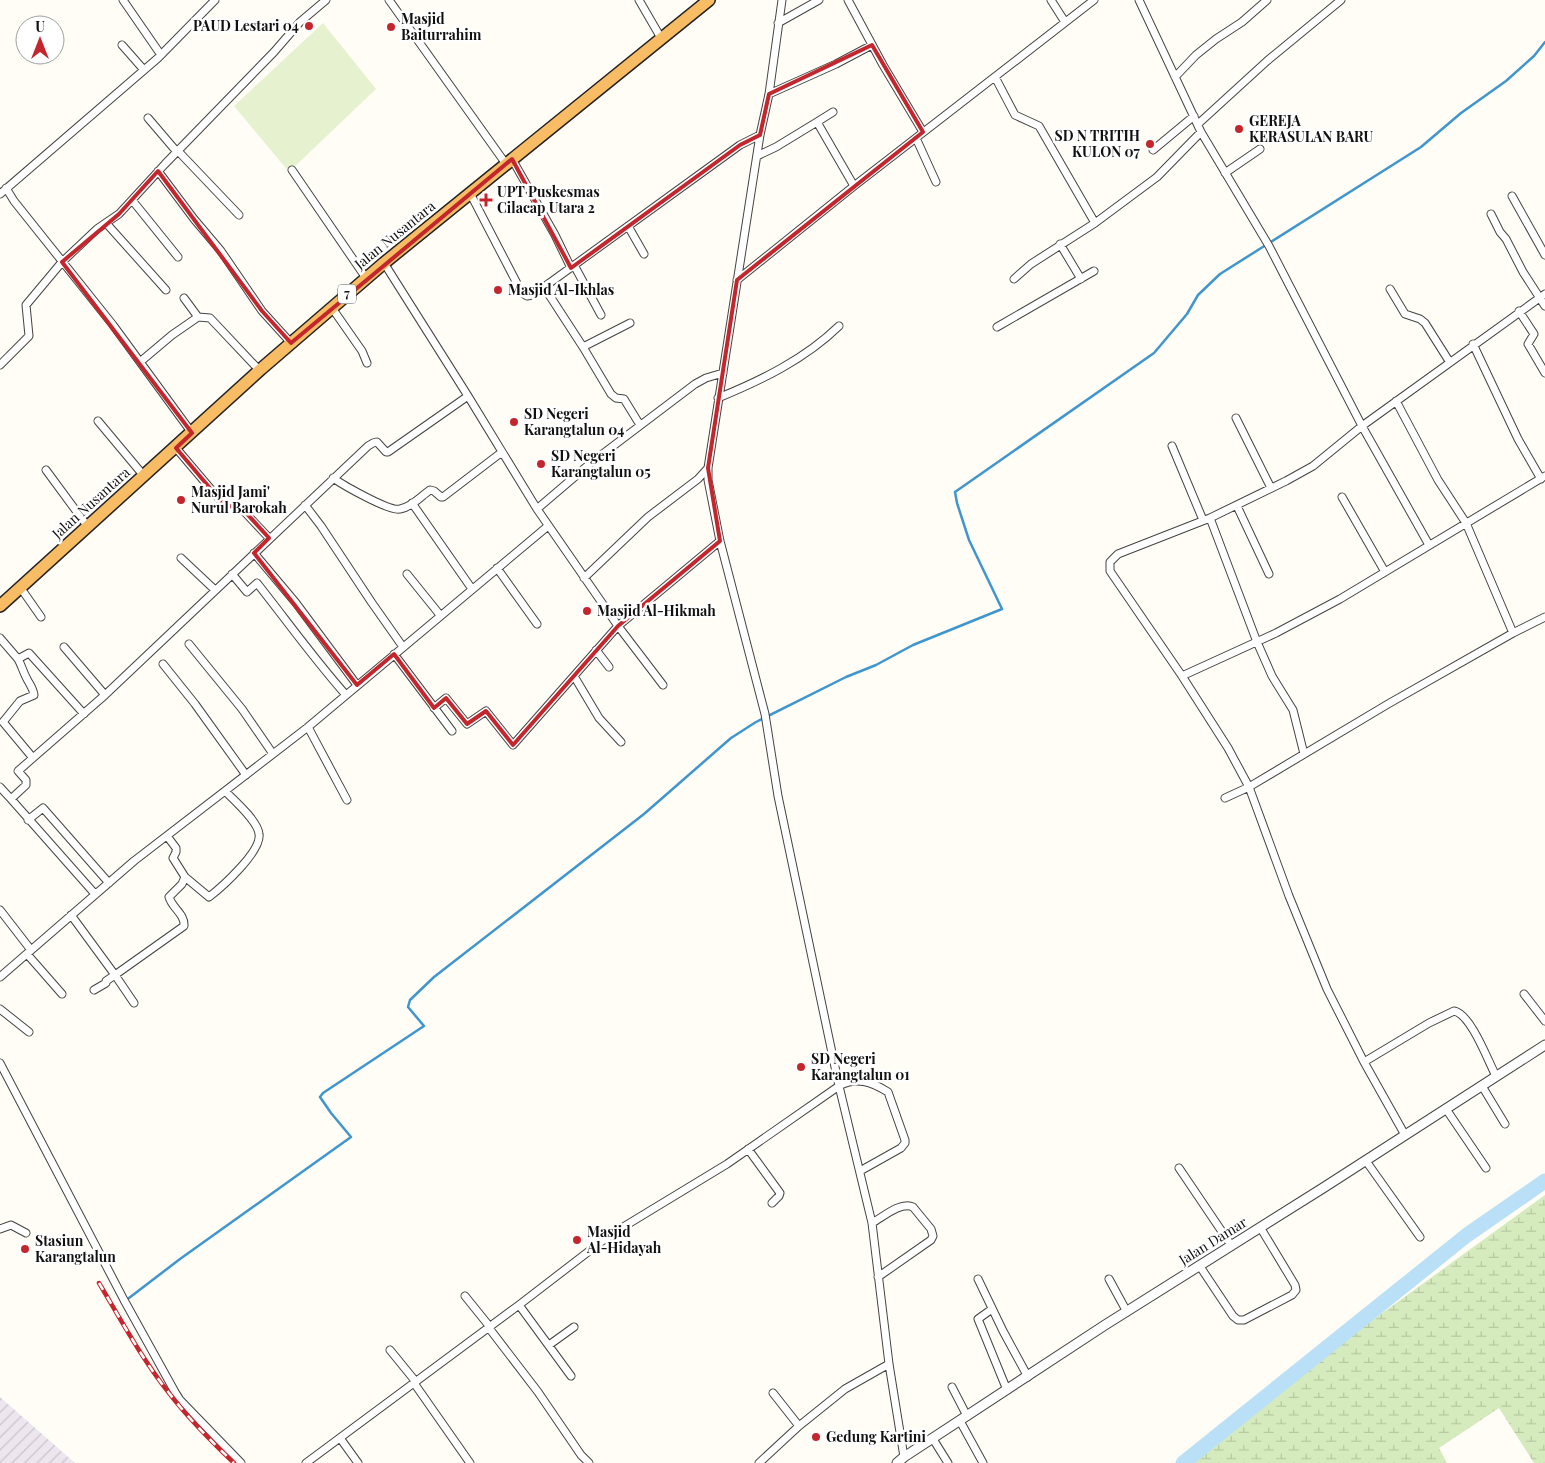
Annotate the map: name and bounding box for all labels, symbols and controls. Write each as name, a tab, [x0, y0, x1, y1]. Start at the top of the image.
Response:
place label: Masjid Baiturrahim	[401, 9, 482, 44]
north arrow	[15, 15, 65, 65]
place label: PAUD Lestari 04	[193, 16, 299, 35]
text: U	[35, 17, 45, 36]
marker: PAUD Lestari 04	[303, 20, 315, 32]
marker: Masjid Baiturrahim	[385, 21, 397, 33]
place label: GEREJA KERASULAN BARU	[1249, 111, 1374, 146]
marker: GEREJA KERASULAN BARU	[1233, 123, 1245, 135]
place label: SD N TRITIH KULON 07	[1055, 126, 1141, 161]
marker: SD N TRITIH KULON 07	[1144, 138, 1156, 150]
place label: UPT Puskesmas Cilacap Utara 2	[497, 182, 600, 217]
marker: UPT Puskesmas Cilacap Utara 2	[479, 193, 493, 207]
street label: Jalan Nusantara	[350, 196, 439, 274]
place label: Masjid Al-Ikhlas	[508, 280, 614, 299]
road number: 7	[338, 284, 356, 304]
marker: Masjid Al-Ikhlas	[492, 284, 504, 296]
place label: SD Negeri Karangtalun 04	[524, 404, 624, 439]
marker: SD Negeri Karangtalun 04	[508, 416, 520, 428]
place label: SD Negeri Karangtalun 05	[551, 446, 651, 481]
marker: SD Negeri Karangtalun 05	[535, 458, 547, 470]
street label: Jalan Nusantara	[47, 463, 134, 543]
place label: Masjid Jami' Nurul Barokah	[191, 482, 287, 517]
marker: Masjid Jami' Nurul Barokah	[175, 494, 187, 506]
place label: Masjid Al-Hikmah	[597, 601, 716, 620]
marker: Masjid Al-Hikmah	[581, 605, 593, 617]
place label: SD Negeri Karangtalun 01	[811, 1049, 910, 1084]
marker: SD Negeri Karangtalun 01	[795, 1061, 807, 1073]
street label: Jalan Damar	[1174, 1212, 1251, 1269]
place label: Masjid Al-Hidayah	[586, 1222, 662, 1257]
place label: Stasiun Karangtalun	[35, 1231, 116, 1266]
marker: Masjid Al-Hidayah	[571, 1234, 583, 1246]
marker: Stasiun Karangtalun	[19, 1243, 31, 1255]
place label: Gedung Kartini	[826, 1427, 926, 1446]
marker: Gedung Kartini	[810, 1431, 822, 1443]

